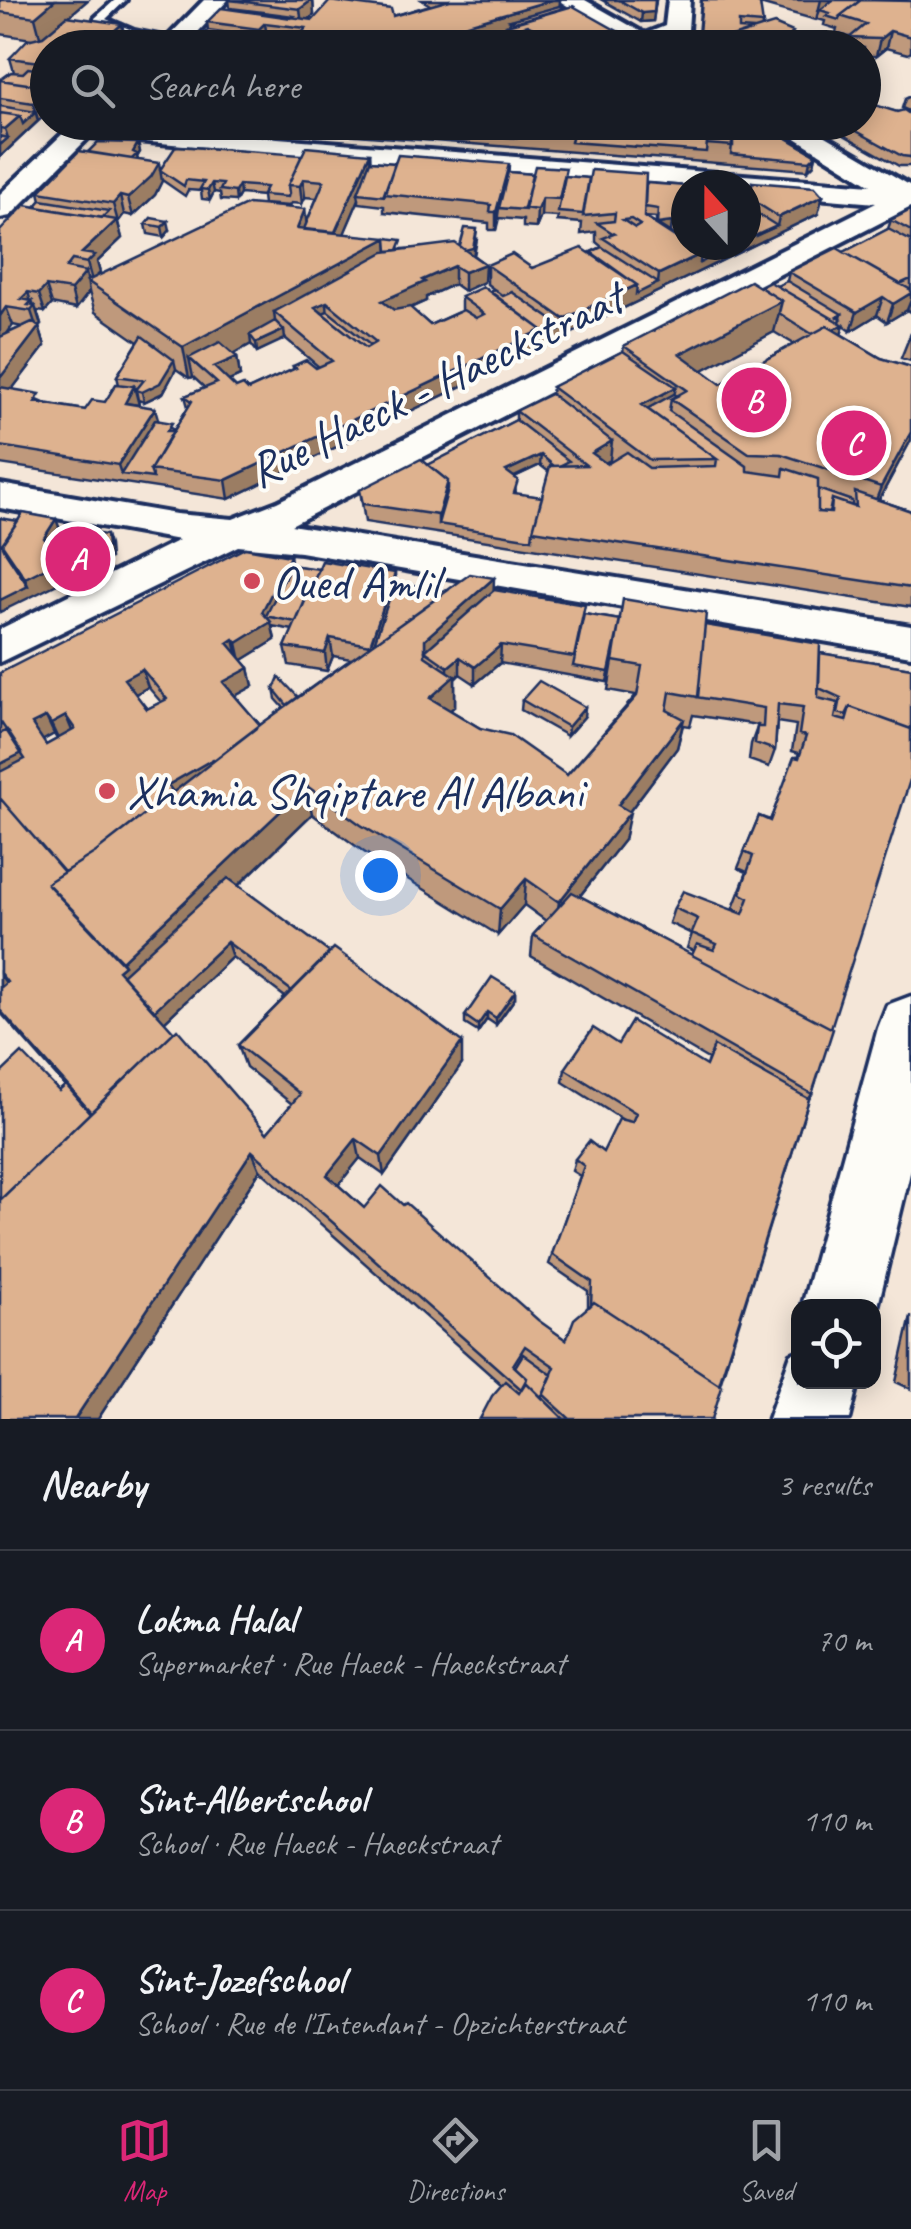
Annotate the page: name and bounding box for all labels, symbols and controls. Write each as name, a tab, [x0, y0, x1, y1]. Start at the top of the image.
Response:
search box	[30, 30, 881, 140]
icon: search	[65, 58, 120, 113]
text: Search here	[145, 62, 300, 109]
north arrow	[671, 170, 761, 260]
street label: Rue Haeck - Haeckstraat	[238, 265, 638, 501]
pin: B	[722, 362, 786, 438]
pin: C	[822, 406, 886, 480]
pin: A	[46, 522, 110, 596]
place label: Oued Amlil	[272, 552, 446, 612]
marker: Oued Amlil	[241, 570, 263, 592]
place label: Xhamia Shqiptare Al Albani	[127, 762, 588, 822]
marker: Xhamia Shqiptare Al Albani	[96, 780, 118, 802]
your location	[355, 850, 406, 901]
map controls	[791, 1299, 881, 1389]
button: locate	[791, 1299, 881, 1389]
text: Nearby	[40, 1458, 146, 1511]
text: 3 results	[777, 1464, 871, 1505]
text: Lokma Halal	[135, 1596, 295, 1643]
text: A	[64, 1620, 81, 1661]
text: 70 m	[817, 1620, 871, 1661]
text: Supermarket · Rue Haeck - Haeckstraat	[135, 1643, 565, 1684]
text: Sint-Albertschool	[135, 1776, 367, 1823]
text: B	[64, 1800, 81, 1841]
text: 110 m	[802, 1800, 871, 1841]
text: School · Rue Haeck - Haeckstraat	[135, 1823, 498, 1864]
text: Sint-Jozefschool	[135, 1956, 345, 2003]
text: C	[65, 1980, 80, 2021]
text: 110 m	[802, 1980, 871, 2021]
text: School · Rue de l'Intendant - Opzichterstraat	[135, 2003, 624, 2044]
tab: Map	[117, 2113, 172, 2208]
tab: Directions	[407, 2113, 504, 2208]
tab: Saved	[739, 2113, 794, 2208]

